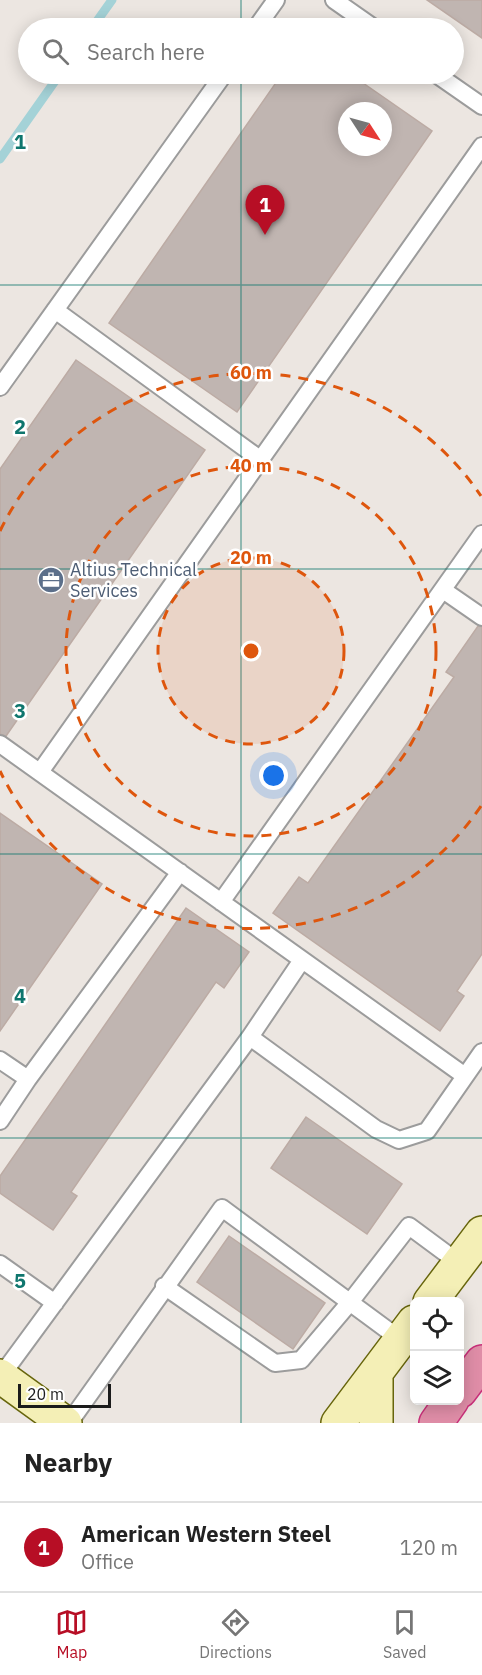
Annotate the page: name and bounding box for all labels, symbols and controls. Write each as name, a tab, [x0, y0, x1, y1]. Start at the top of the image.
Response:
search box	[18, 18, 464, 84]
icon: search	[39, 35, 72, 68]
text: Search here	[87, 37, 205, 66]
north arrow	[338, 102, 392, 156]
text: 1	[14, 128, 26, 155]
pin: 1	[246, 186, 284, 235]
text: 60 m	[230, 361, 272, 384]
text: 2	[14, 413, 26, 440]
text: 40 m	[230, 454, 272, 477]
text: 20 m	[230, 546, 272, 569]
place label: Altius Technical Services	[70, 558, 197, 602]
office icon: Altius Technical Services	[36, 565, 66, 595]
centre of rings	[241, 641, 261, 661]
text: 3	[14, 697, 26, 724]
your location	[259, 761, 288, 790]
text: 4	[14, 982, 26, 1009]
text: 5	[14, 1267, 26, 1294]
map controls	[410, 1297, 464, 1405]
button: locate	[410, 1297, 464, 1351]
button: layers	[410, 1351, 464, 1405]
scale bar	[18, 1381, 111, 1408]
text: 20 m	[27, 1384, 64, 1404]
text: Nearby	[24, 1445, 112, 1479]
text: American Western Steel	[81, 1519, 331, 1548]
text: 1	[38, 1534, 50, 1561]
text: 120 m	[400, 1534, 458, 1561]
text: Office	[81, 1548, 134, 1575]
tab: Map	[55, 1606, 88, 1662]
tab: Directions	[199, 1606, 272, 1662]
tab: Saved	[383, 1606, 427, 1662]

